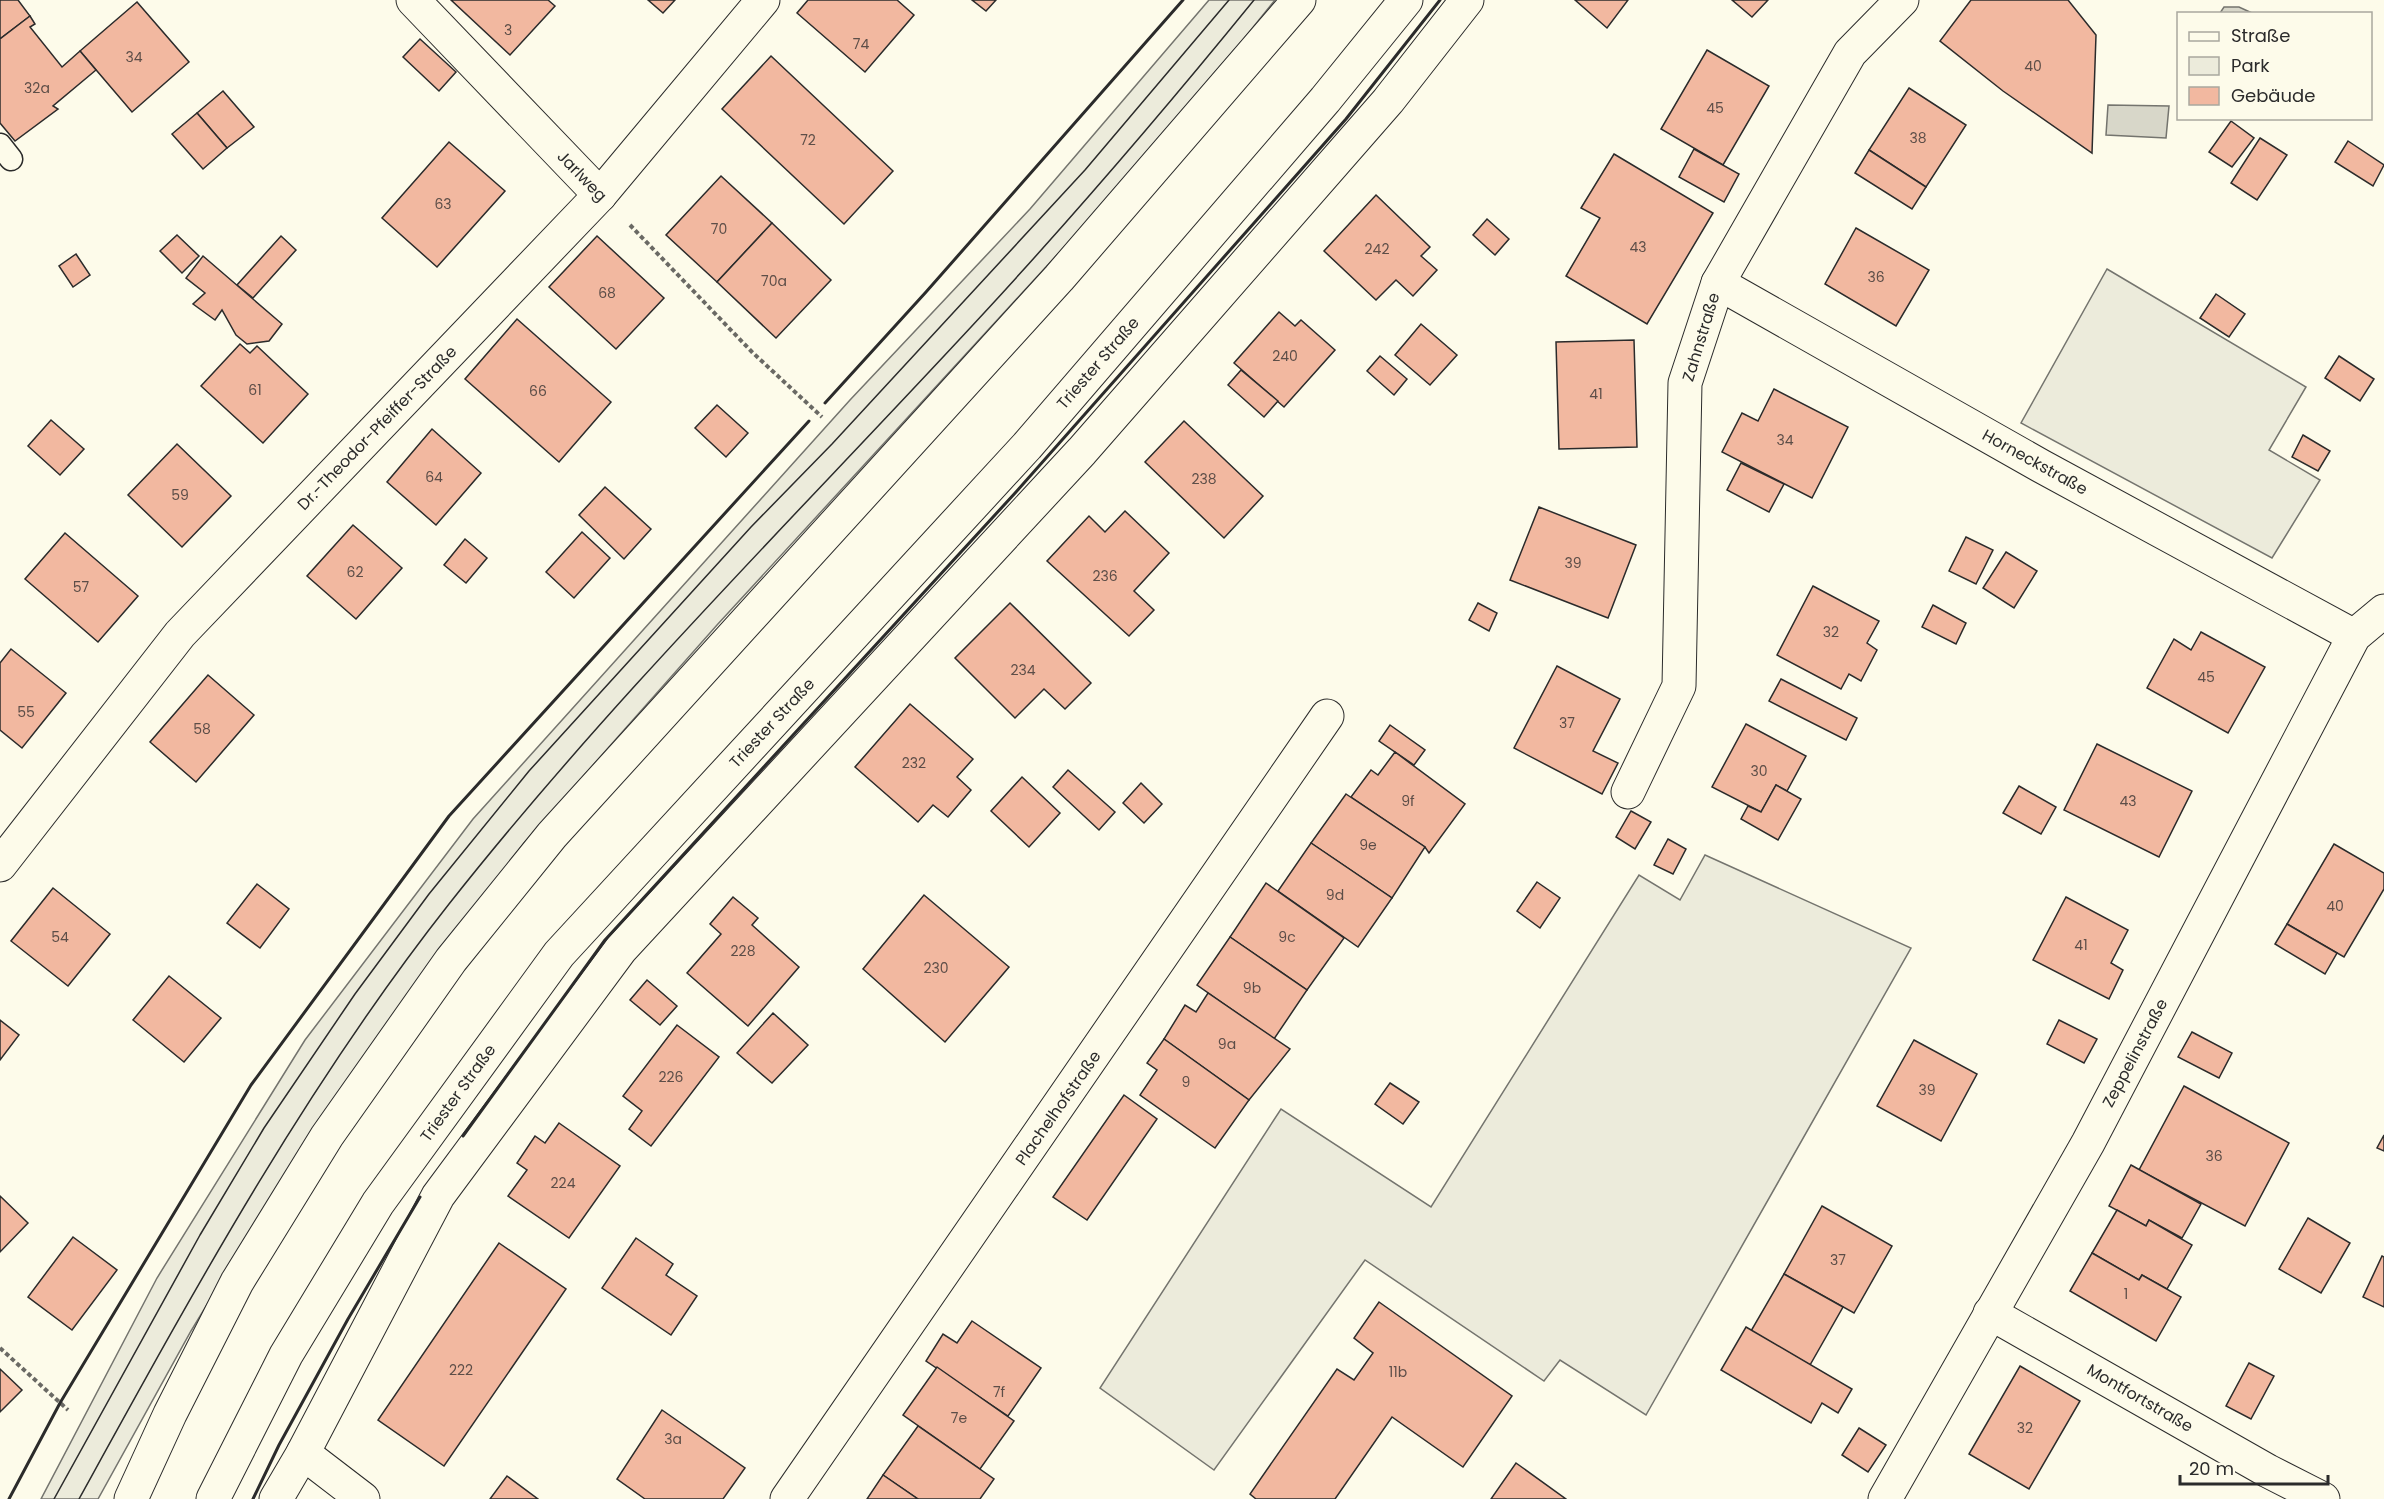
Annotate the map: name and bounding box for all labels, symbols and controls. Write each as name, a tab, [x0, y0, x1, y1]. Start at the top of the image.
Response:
legend	[2177, 12, 2372, 120]
house number: 3	[504, 20, 512, 40]
text: Straße	[2231, 23, 2290, 48]
house number: 74	[853, 34, 869, 54]
house number: 34	[125, 47, 143, 67]
text: Park	[2231, 53, 2270, 78]
house number: 40	[2024, 56, 2042, 76]
house number: 32a	[24, 78, 50, 98]
text: Gebäude	[2231, 83, 2315, 108]
house number: 45	[1706, 98, 1724, 118]
house number: 38	[1909, 128, 1927, 148]
house number: 72	[800, 130, 816, 150]
street label: Jarlweg	[552, 145, 612, 207]
house number: 63	[434, 194, 452, 214]
house number: 70	[711, 219, 727, 239]
house number: 43	[1629, 237, 1647, 257]
house number: 242	[1365, 239, 1389, 259]
house number: 36	[1867, 267, 1885, 287]
house number: 70a	[761, 271, 787, 291]
house number: 68	[598, 283, 616, 303]
street label: Zahnstraße	[1677, 290, 1725, 384]
street label: Triester Straße	[1051, 312, 1145, 414]
street label: Dr.-Theodor-Pfeiffer-Straße	[292, 341, 462, 515]
house number: 240	[1272, 346, 1298, 366]
house number: 61	[248, 380, 262, 400]
house number: 66	[529, 381, 547, 401]
house number: 41	[1589, 384, 1603, 404]
street label: Horneckstraße	[1978, 424, 2092, 500]
house number: 34	[1776, 430, 1794, 450]
house number: 64	[425, 467, 443, 487]
house number: 238	[1191, 469, 1217, 489]
house number: 59	[171, 485, 189, 505]
house number: 39	[1564, 553, 1582, 573]
house number: 62	[347, 562, 363, 582]
house number: 236	[1092, 566, 1118, 586]
house number: 57	[73, 577, 90, 597]
house number: 32	[1823, 622, 1839, 642]
house number: 234	[1010, 660, 1036, 680]
house number: 45	[2197, 667, 2215, 687]
street label: Triester Straße	[724, 673, 820, 773]
house number: 55	[17, 702, 35, 722]
house number: 37	[1559, 713, 1575, 733]
house number: 58	[193, 719, 211, 739]
house number: 232	[902, 753, 926, 773]
house number: 30	[1750, 761, 1768, 781]
house number: 9f	[1401, 791, 1415, 811]
house number: 43	[2119, 791, 2137, 811]
house number: 9e	[1359, 835, 1377, 855]
house number: 9d	[1326, 885, 1344, 905]
house number: 40	[2326, 896, 2344, 916]
house number: 54	[51, 927, 69, 947]
house number: 9c	[1278, 927, 1296, 947]
house number: 41	[2074, 935, 2088, 955]
house number: 228	[731, 941, 756, 961]
house number: 230	[923, 958, 949, 978]
house number: 9b	[1243, 978, 1261, 998]
street label: Zeppelinstraße	[2097, 995, 2173, 1111]
house number: 9a	[1218, 1034, 1236, 1054]
street label: Triester Straße	[415, 1039, 501, 1147]
street label: Plachelhofstraße	[1010, 1046, 1106, 1170]
house number: 226	[659, 1067, 684, 1087]
house number: 9	[1182, 1072, 1190, 1092]
house number: 39	[1918, 1080, 1936, 1100]
house number: 36	[2205, 1146, 2223, 1166]
house number: 224	[551, 1173, 576, 1193]
house number: 37	[1830, 1250, 1846, 1270]
house number: 1	[2124, 1284, 2128, 1304]
street label: Montfortstraße	[2083, 1358, 2197, 1438]
house number: 222	[449, 1360, 473, 1380]
house number: 11b	[1389, 1362, 1407, 1382]
house number: 7f	[993, 1382, 1006, 1402]
house number: 7e	[951, 1408, 967, 1428]
house number: 32	[2017, 1418, 2033, 1438]
house number: 3a	[664, 1429, 682, 1449]
scale bar	[2180, 1448, 2328, 1486]
text: 20 m	[2189, 1456, 2234, 1481]

